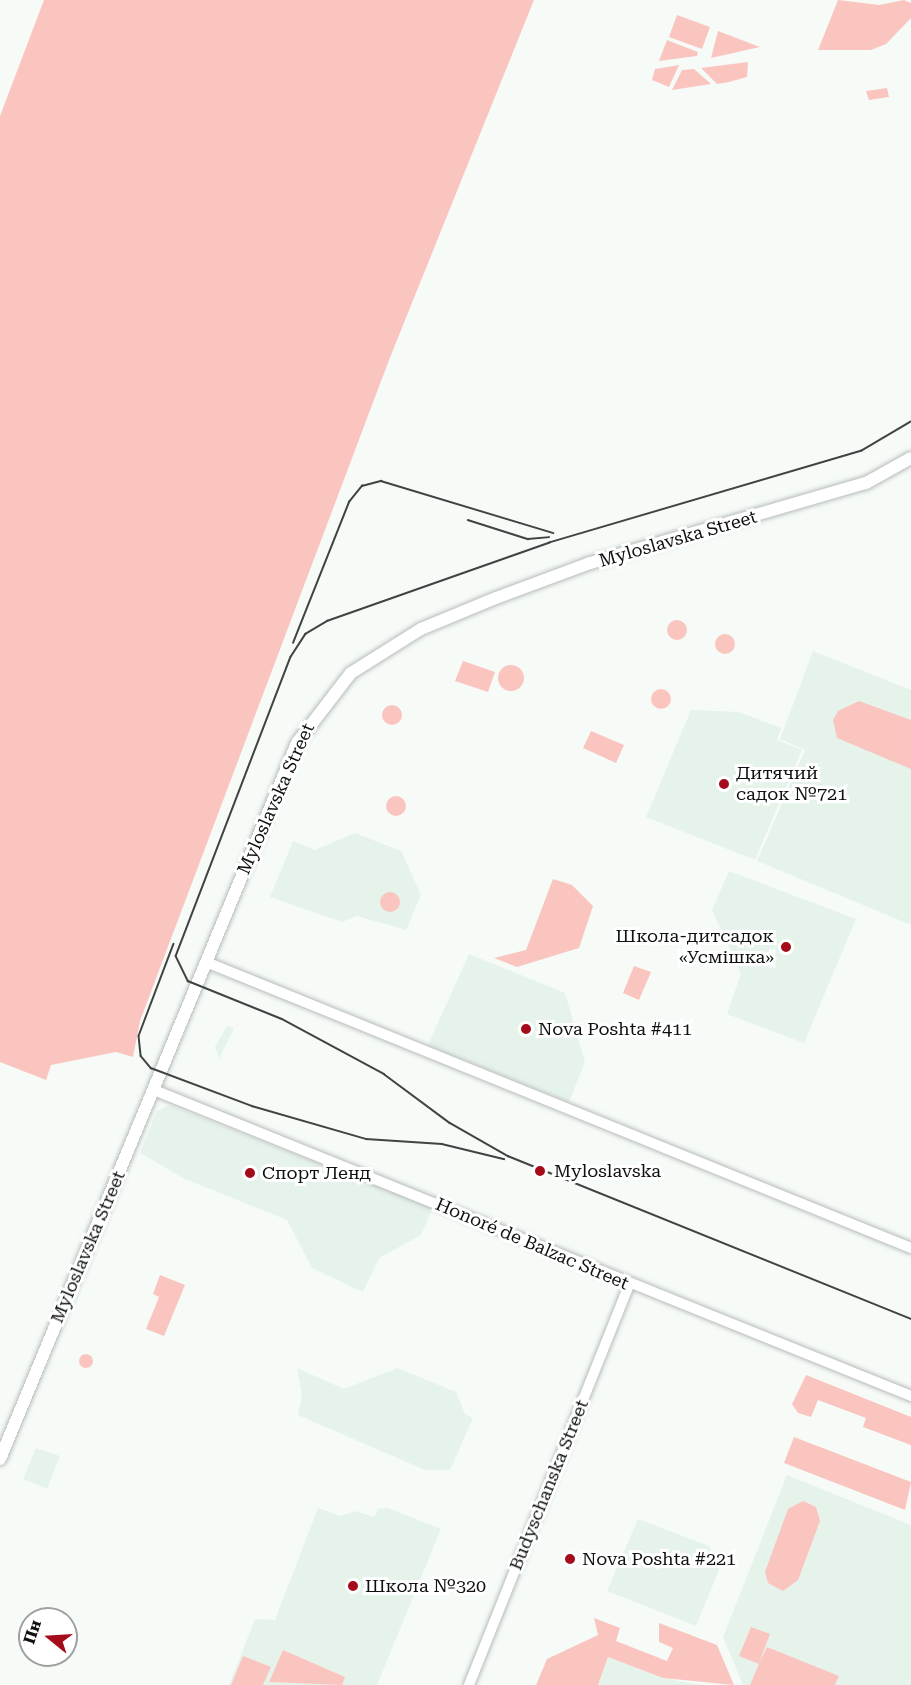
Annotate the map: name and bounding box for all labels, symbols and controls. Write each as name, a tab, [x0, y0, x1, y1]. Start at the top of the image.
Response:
street label: Myloslavska Street	[597, 506, 759, 572]
street label: Myloslavska Street	[233, 720, 319, 878]
place label: Дитячий садок №721	[736, 763, 847, 806]
marker: Дитячий садок №721	[717, 777, 731, 791]
place label: Школа-дитсадок «Усмішка»	[616, 926, 774, 968]
marker: Школа-дитсадок «Усмішка»	[779, 940, 793, 954]
place label: Nova Poshta #411	[538, 1018, 692, 1040]
marker: Nova Poshta #411	[519, 1022, 533, 1036]
place label: Myloslavska	[554, 1160, 661, 1182]
place label: Спорт Ленд	[262, 1162, 371, 1184]
marker: Myloslavska	[531, 1162, 549, 1180]
marker: Спорт Ленд	[243, 1166, 257, 1180]
street label: Myloslavska Street	[46, 1168, 130, 1326]
street label: Honoré de Balzac Street	[432, 1193, 632, 1295]
street label: Budyschanska Street	[505, 1397, 593, 1573]
place label: Nova Poshta #221	[582, 1548, 736, 1570]
marker: Nova Poshta #221	[563, 1552, 577, 1566]
place label: Школа №320	[365, 1575, 486, 1597]
marker: Школа №320	[346, 1579, 360, 1593]
north arrow	[18, 1607, 78, 1667]
text: Пн	[20, 1618, 45, 1646]

